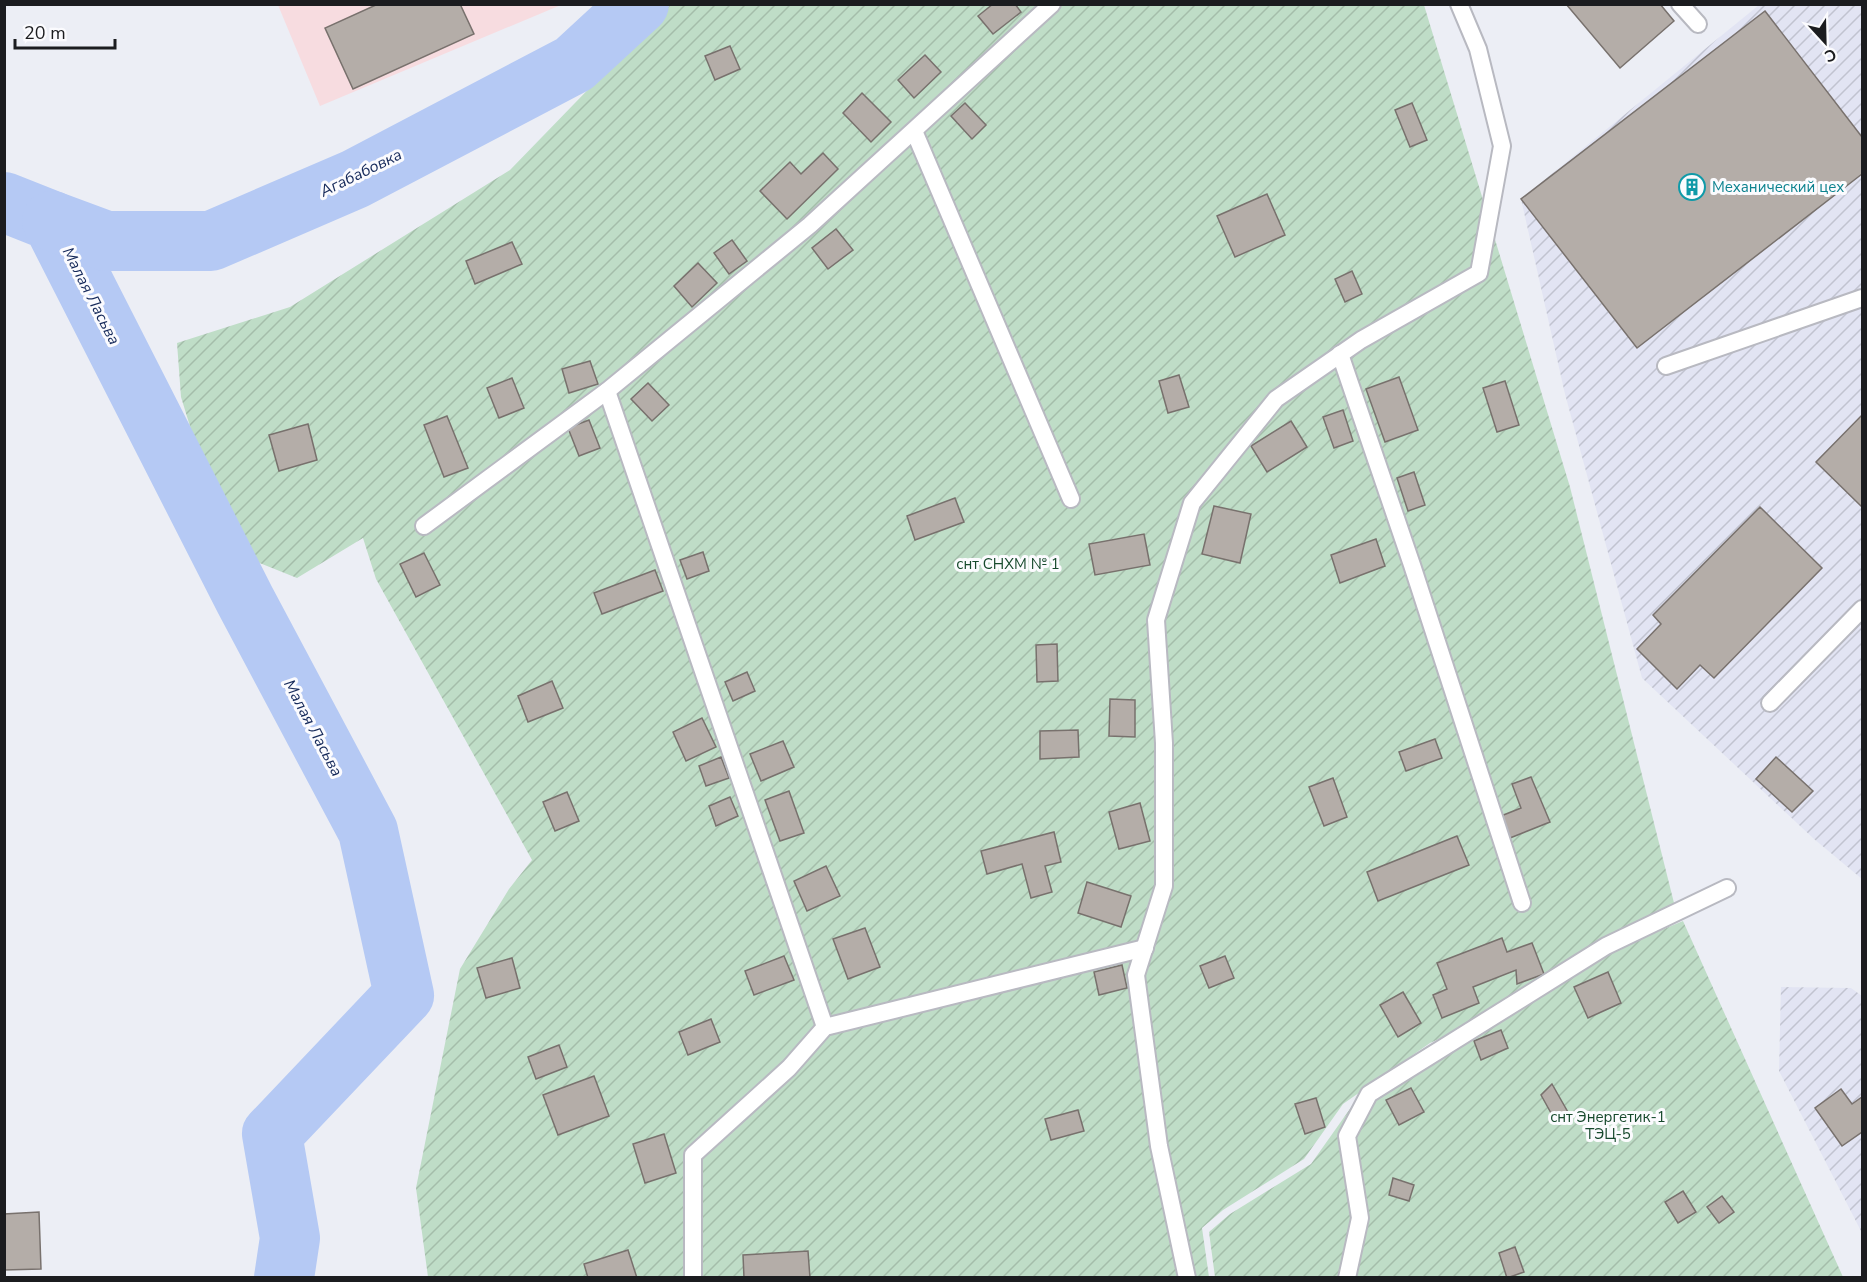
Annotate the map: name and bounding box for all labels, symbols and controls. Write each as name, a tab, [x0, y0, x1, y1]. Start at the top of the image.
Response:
scale bar	[15, 12, 116, 50]
north arrow	[1795, 12, 1855, 72]
text: 20 m	[24, 21, 66, 45]
text: С	[1821, 43, 1839, 67]
water label: Агабабовка	[315, 144, 406, 203]
building icon: Механический цех	[1677, 172, 1707, 202]
place label: Механический цех	[1712, 177, 1844, 197]
water label: Малая Ласьва	[57, 243, 125, 349]
park label: снт СНХМ № 1	[956, 554, 1060, 574]
water label: Малая Ласьва	[278, 676, 348, 780]
park label: снт Энергетик-1 ТЭЦ-5	[1550, 1107, 1666, 1144]

